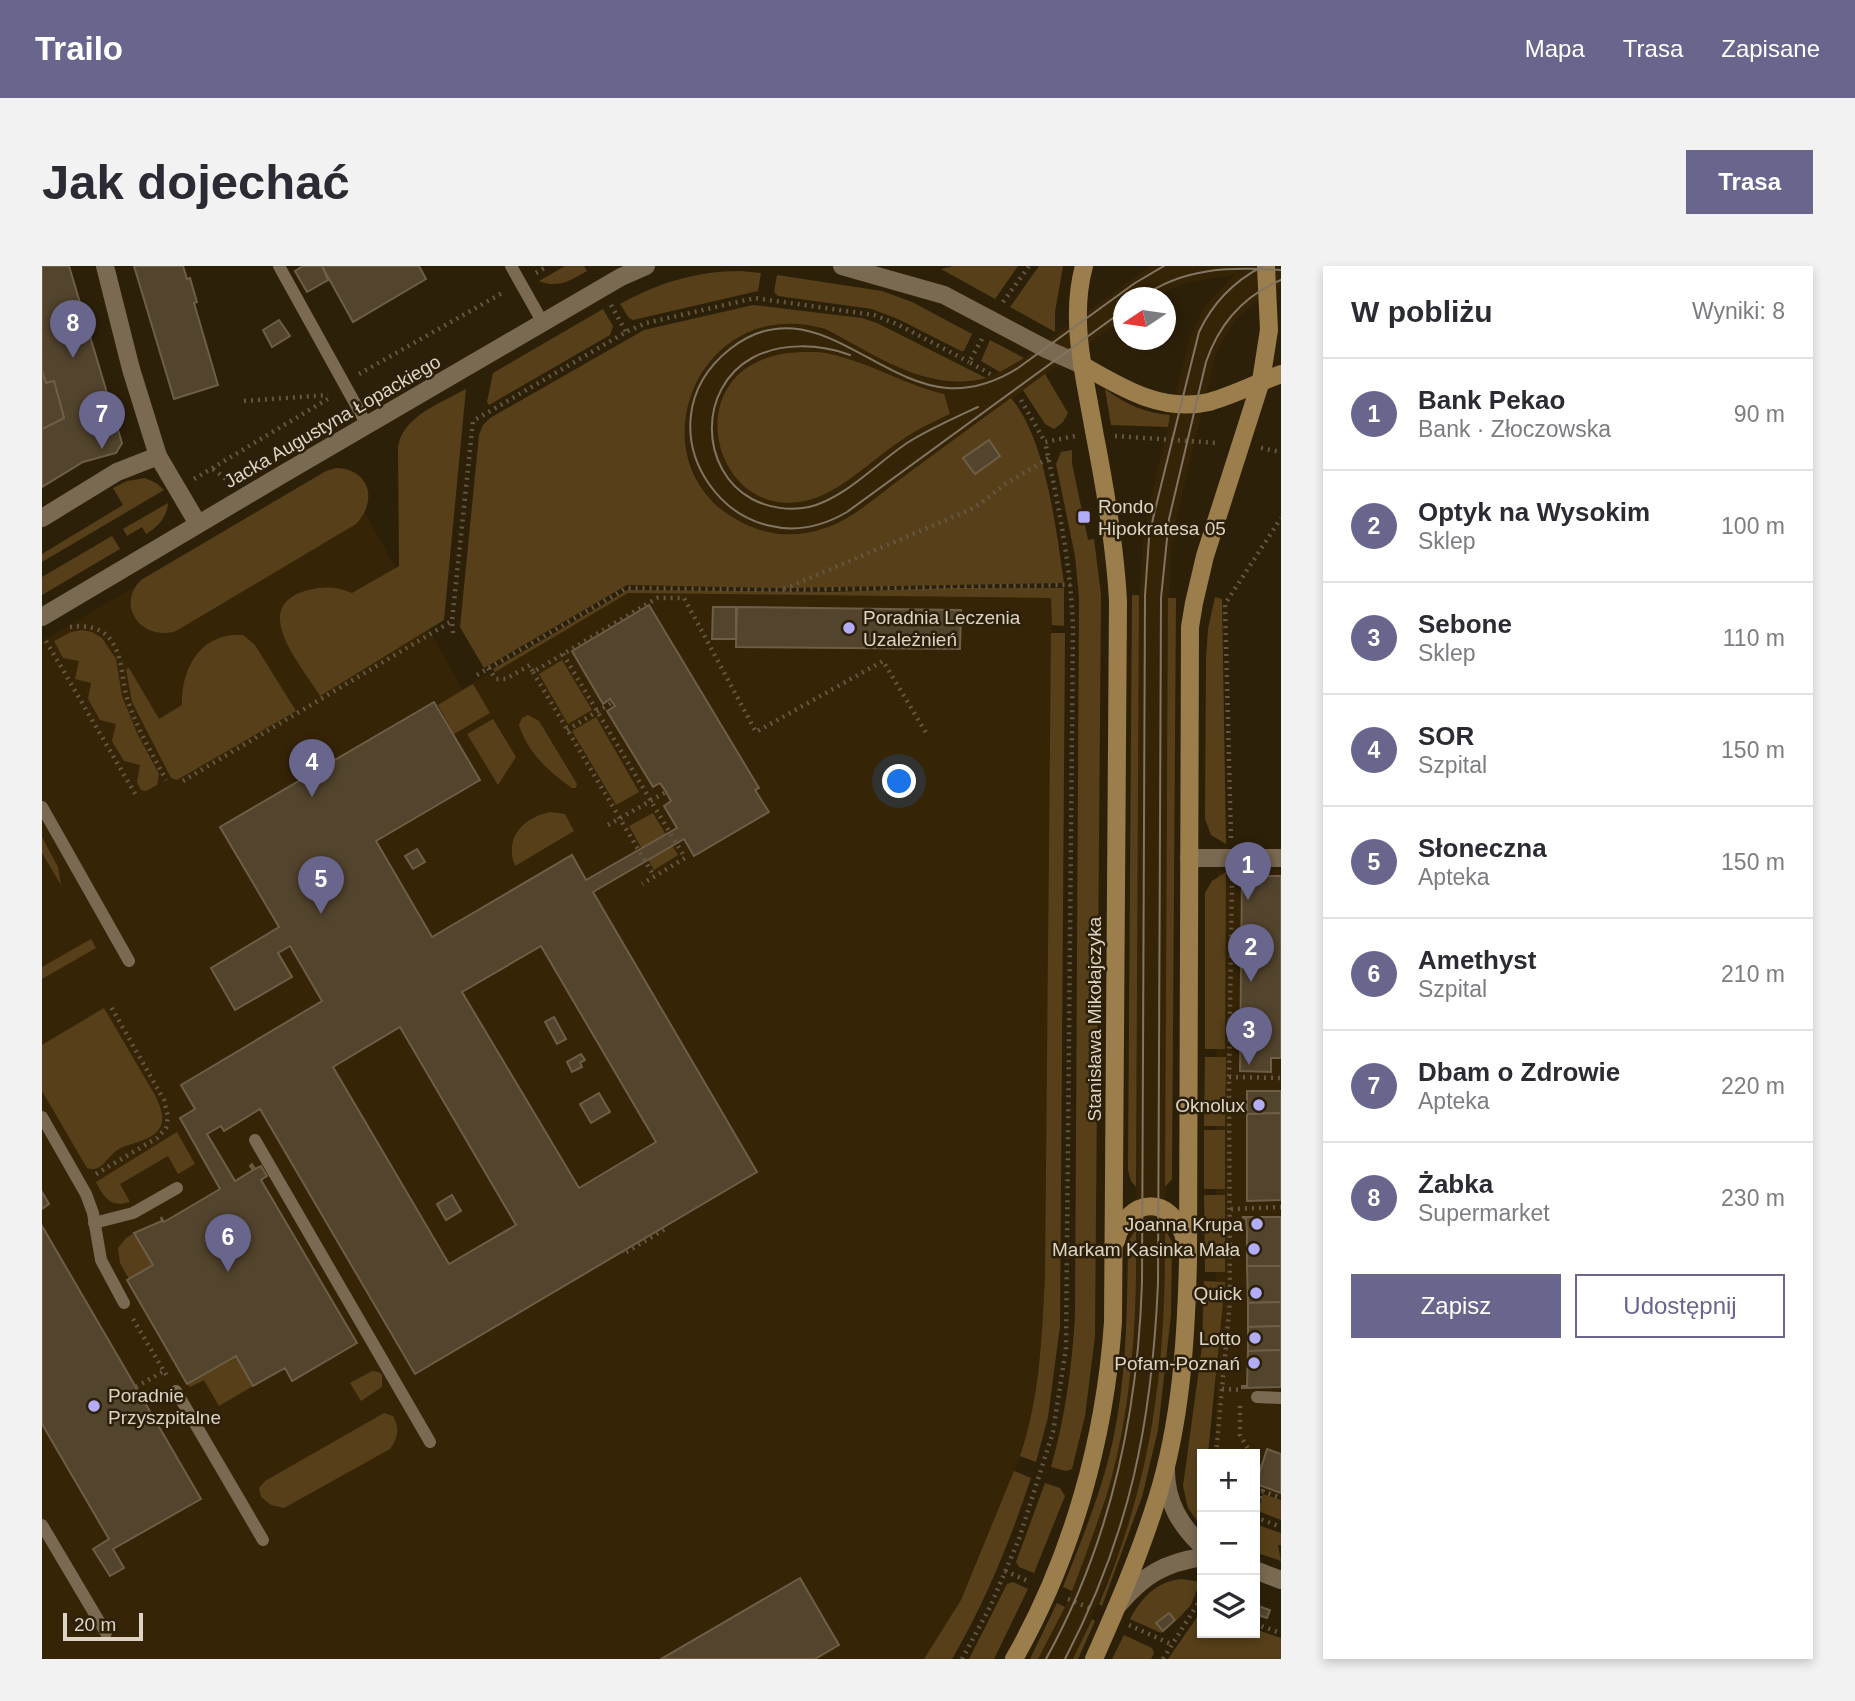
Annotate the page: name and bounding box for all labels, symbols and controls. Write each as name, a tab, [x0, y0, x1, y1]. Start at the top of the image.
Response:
text: Trailo	[35, 30, 123, 67]
text: Mapa	[1525, 35, 1585, 62]
text: Trasa	[1623, 35, 1683, 62]
text: Zapisane	[1721, 35, 1820, 62]
button: Trasa	[1686, 150, 1813, 214]
text: Jak dojechać	[42, 155, 350, 209]
north arrow	[1113, 287, 1176, 350]
text: W pobliżu	[1351, 295, 1493, 328]
text: Wyniki: 8	[1692, 298, 1785, 324]
pin: 8	[50, 300, 96, 358]
street label: Jacka Augustyna Łopackiego	[220, 351, 444, 492]
text: Bank Pekao	[1418, 385, 1565, 415]
pin: 7	[79, 391, 125, 449]
text: 1	[1368, 401, 1380, 427]
text: 90 m	[1734, 401, 1785, 427]
text: Bank · Złoczowska	[1418, 416, 1611, 442]
place label: Rondo Hipokratesa 05	[1098, 496, 1226, 539]
text: Optyk na Wysokim	[1418, 497, 1650, 527]
marker: Rondo Hipokratesa 05	[1076, 509, 1092, 525]
text: 2	[1368, 513, 1380, 539]
text: 100 m	[1721, 513, 1785, 539]
text: Sklep	[1418, 528, 1476, 554]
place label: Poradnia Leczenia Uzależnień	[863, 607, 1021, 650]
text: Sebone	[1418, 609, 1512, 639]
marker: Poradnia Leczenia Uzależnień	[841, 620, 857, 636]
text: 3	[1368, 625, 1380, 651]
text: 110 m	[1723, 625, 1785, 651]
text: Sklep	[1418, 640, 1476, 666]
text: SOR	[1418, 721, 1474, 751]
text: 4	[1368, 737, 1380, 763]
text: 150 m	[1721, 737, 1785, 763]
pin: 4	[289, 739, 335, 797]
text: Szpital	[1418, 752, 1487, 778]
your location	[882, 764, 916, 798]
text: Słoneczna	[1418, 833, 1547, 863]
pin: 1	[1225, 842, 1271, 900]
text: 5	[1368, 849, 1380, 875]
text: 150 m	[1721, 849, 1785, 875]
pin: 5	[298, 856, 344, 914]
text: Apteka	[1418, 864, 1490, 890]
street label: Stanisława Mikołajczyka	[1084, 916, 1105, 1121]
pin: 2	[1228, 924, 1274, 982]
text: Amethyst	[1418, 945, 1536, 975]
text: 6	[1368, 961, 1380, 987]
text: 210 m	[1721, 961, 1785, 987]
text: Szpital	[1418, 976, 1487, 1002]
pin: 3	[1226, 1007, 1272, 1065]
text: Dbam o Zdrowie	[1418, 1057, 1620, 1087]
text: 7	[1368, 1073, 1380, 1099]
text: 220 m	[1721, 1073, 1785, 1099]
text: Apteka	[1418, 1088, 1490, 1114]
place label: Oknolux	[1175, 1095, 1245, 1116]
marker: Oknolux	[1251, 1097, 1267, 1113]
text: Żabka	[1418, 1169, 1493, 1199]
text: 8	[1368, 1185, 1380, 1211]
text: 230 m	[1721, 1185, 1785, 1211]
text: Supermarket	[1418, 1200, 1550, 1226]
pin: 6	[205, 1214, 251, 1272]
place label: Joanna Krupa	[1125, 1214, 1243, 1235]
marker: Joanna Krupa	[1249, 1216, 1265, 1232]
place label: Markam Kasinka Mała	[1052, 1239, 1240, 1260]
marker: Markam Kasinka Mała	[1246, 1241, 1262, 1257]
button: Zapisz	[1351, 1274, 1561, 1338]
button: Udostępnij	[1575, 1274, 1785, 1338]
place label: Quick	[1193, 1283, 1242, 1304]
marker: Quick	[1248, 1285, 1264, 1301]
place label: Lotto	[1199, 1328, 1241, 1349]
marker: Lotto	[1247, 1330, 1263, 1346]
place label: Pofam-Poznań	[1114, 1353, 1240, 1374]
marker: Pofam-Poznań	[1246, 1355, 1262, 1371]
place label: Poradnie Przyszpitalne	[108, 1385, 221, 1428]
marker: Poradnie Przyszpitalne	[86, 1398, 102, 1414]
map controls	[1197, 1449, 1260, 1638]
button: +	[1197, 1449, 1260, 1512]
button: −	[1197, 1512, 1260, 1575]
button: layers	[1197, 1575, 1260, 1638]
scale bar	[63, 1610, 144, 1642]
text: 20 m	[74, 1614, 116, 1635]

